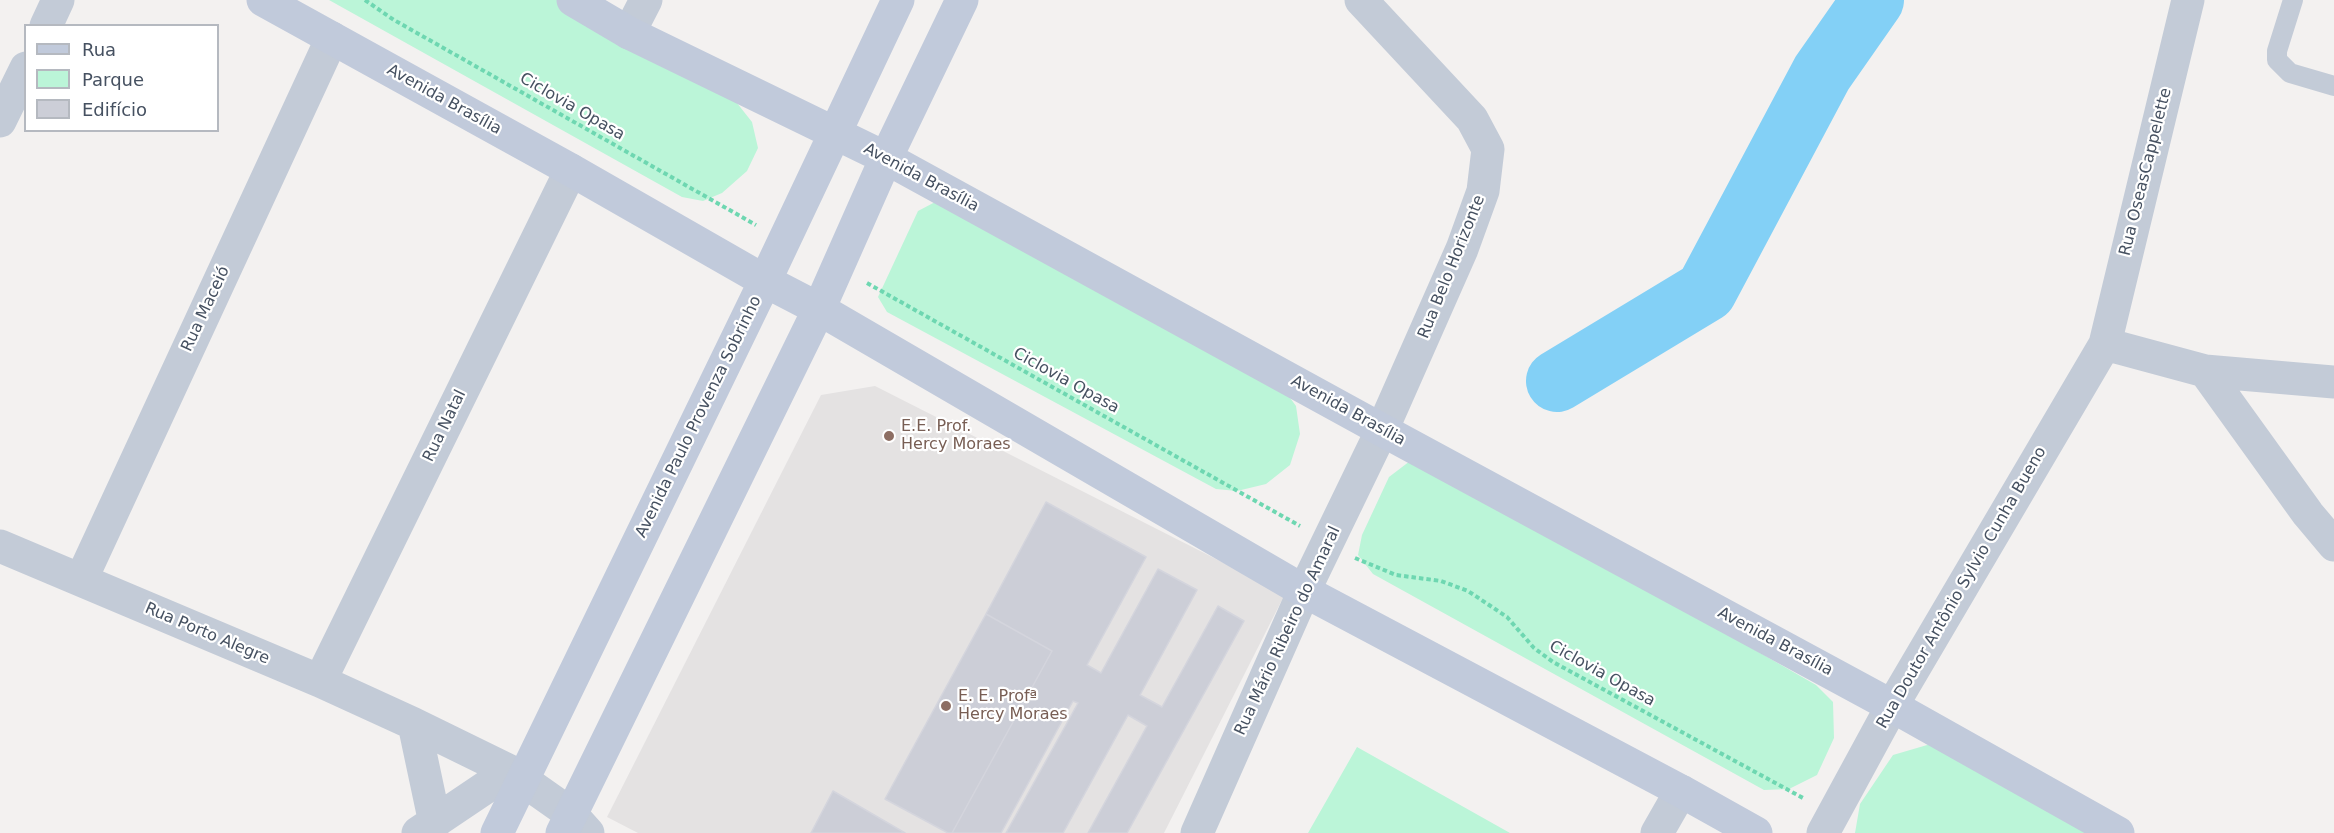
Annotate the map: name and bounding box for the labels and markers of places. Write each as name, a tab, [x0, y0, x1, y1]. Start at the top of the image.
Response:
place label: E.E. Prof. Hercy Moraes	[901, 417, 1011, 455]
marker: E.E. Prof. Hercy Moraes	[882, 429, 896, 443]
place label: E. E. Profª Hercy Moraes	[958, 687, 1068, 725]
marker: E. E. Profª Hercy Moraes	[939, 699, 953, 713]

